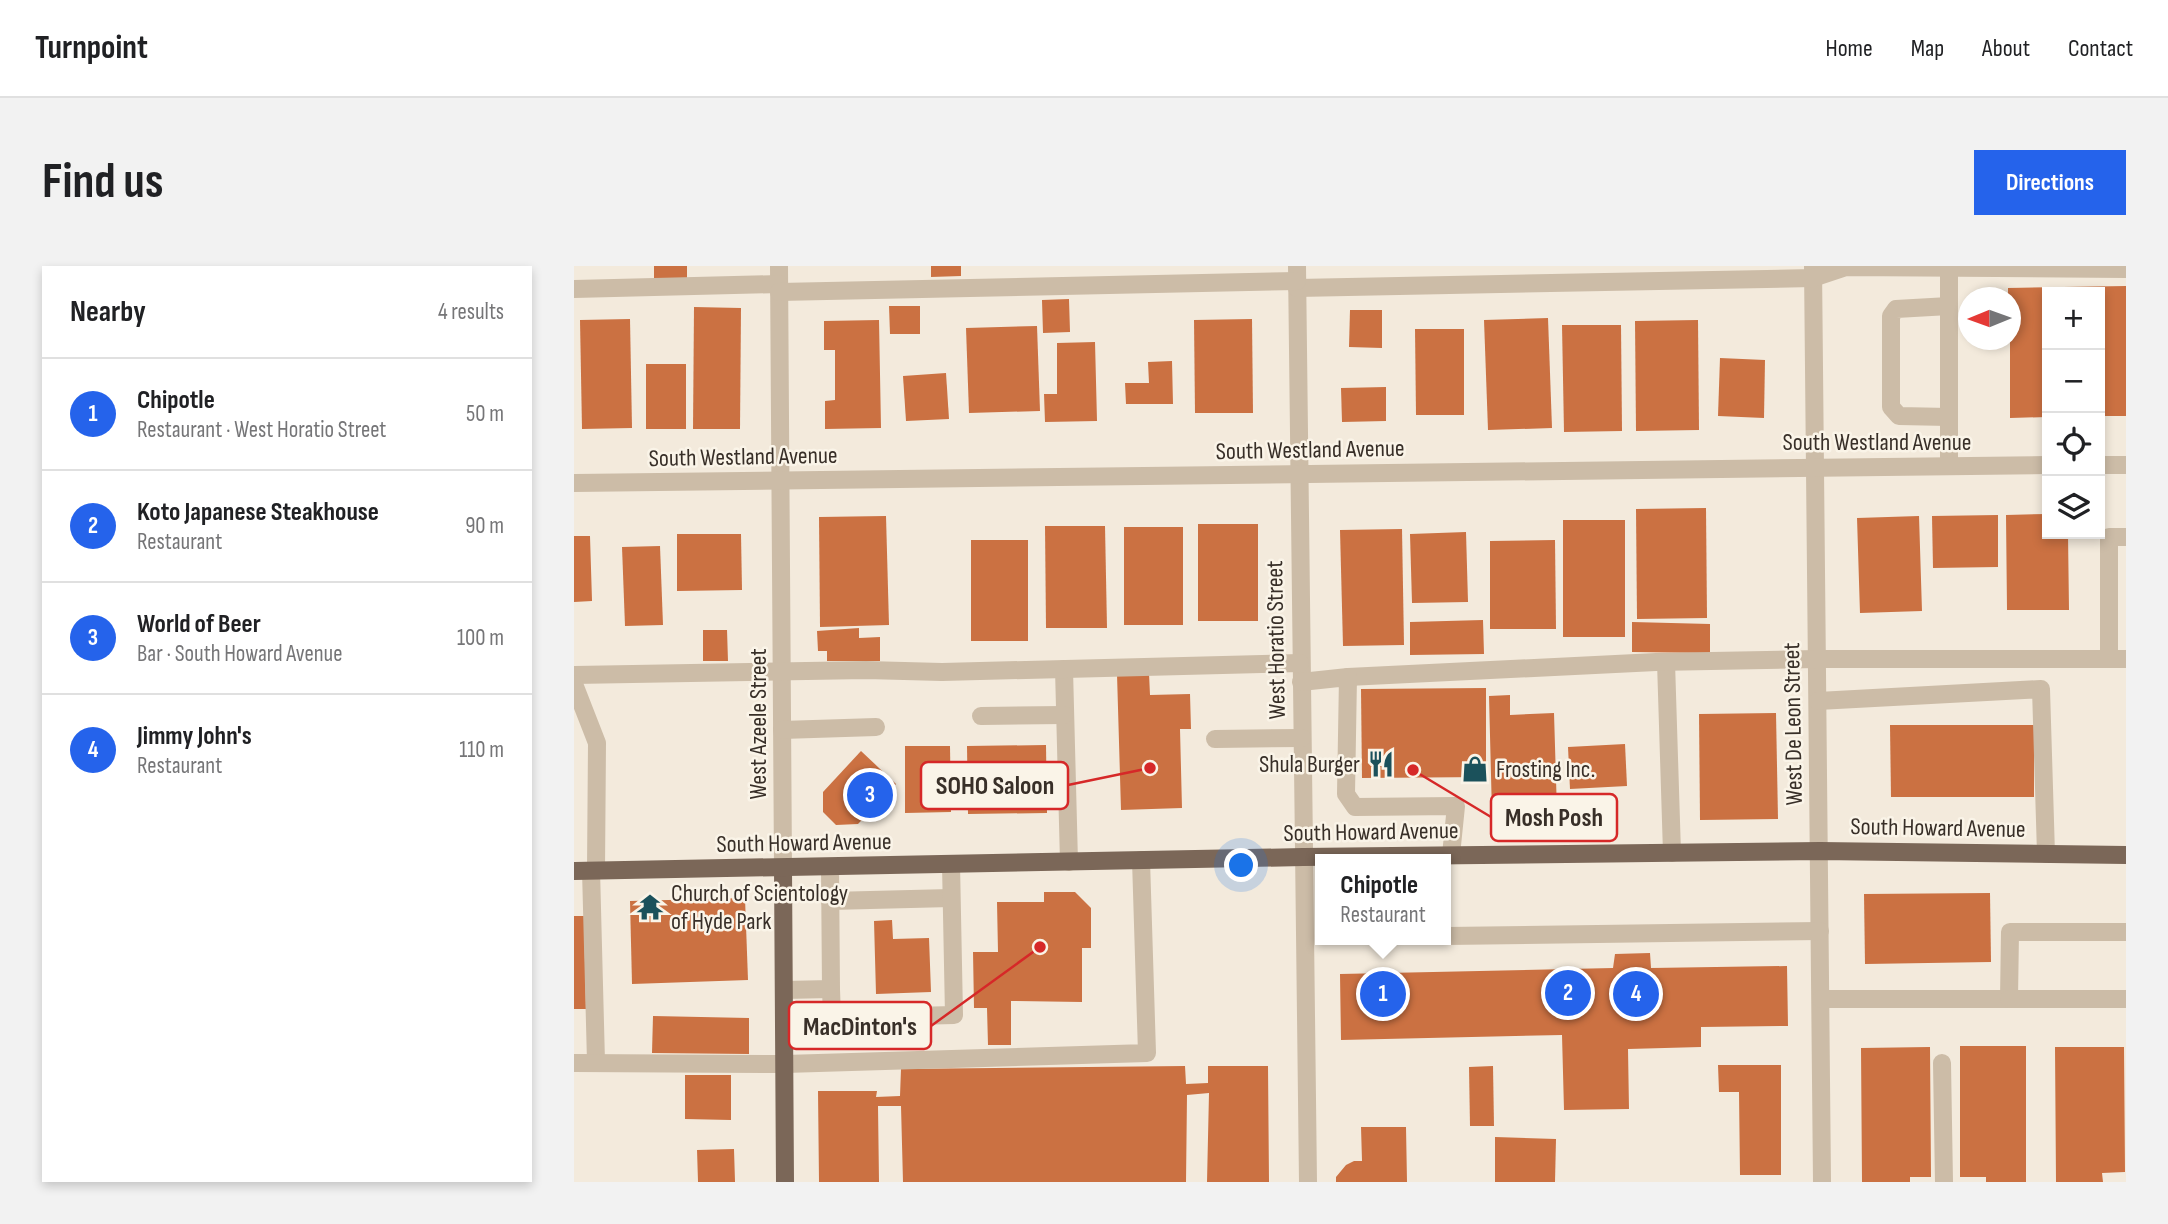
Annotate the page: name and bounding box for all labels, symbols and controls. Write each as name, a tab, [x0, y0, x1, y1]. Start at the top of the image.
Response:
text: Turnpoint	[35, 28, 148, 68]
text: Home	[1825, 34, 1873, 63]
text: Map	[1911, 34, 1944, 63]
text: About	[1982, 34, 2030, 63]
text: Contact	[2068, 34, 2133, 63]
button: Directions	[1974, 150, 2126, 215]
text: Find us	[42, 153, 164, 212]
north arrow	[1958, 287, 2021, 350]
map controls	[2042, 287, 2105, 539]
button: +	[2042, 287, 2105, 350]
text: Nearby	[70, 294, 146, 330]
text: 4 results	[438, 298, 504, 326]
button: −	[2042, 350, 2105, 413]
text: Chipotle	[137, 385, 215, 416]
text: 1	[88, 400, 98, 428]
text: 50 m	[466, 400, 504, 428]
button: locate	[2042, 413, 2105, 476]
text: Restaurant · West Horatio Street	[137, 416, 386, 444]
street label: South Westland Avenue	[1783, 428, 1971, 457]
street label: South Westland Avenue	[1215, 434, 1405, 466]
street label: South Westland Avenue	[648, 441, 838, 473]
button: layers	[2042, 476, 2105, 539]
text: Koto Japanese Steakhouse	[137, 497, 379, 528]
text: 2	[88, 512, 98, 540]
text: 90 m	[465, 512, 504, 540]
text: Restaurant	[137, 528, 222, 556]
street label: West Horatio Street	[1260, 560, 1292, 720]
text: World of Beer	[137, 609, 261, 640]
text: 3	[88, 624, 98, 652]
text: 100 m	[457, 624, 504, 652]
text: Bar · South Howard Avenue	[137, 640, 342, 668]
street label: West De Leon Street	[1777, 642, 1809, 806]
street label: West Azeele Street	[744, 648, 773, 800]
text: Jimmy John's	[137, 721, 252, 752]
text: 4	[88, 736, 98, 764]
text: 110 m	[459, 736, 504, 764]
restaurant icon: Shula Burger	[1366, 749, 1396, 779]
place label: Shula Burger	[1259, 750, 1360, 779]
text: Restaurant	[137, 752, 222, 780]
shop icon: Frosting Inc.	[1460, 754, 1490, 784]
place label: Frosting Inc.	[1496, 755, 1595, 784]
callout: SOHO Saloon	[921, 762, 1068, 809]
pin: 3	[847, 769, 893, 821]
text: SOHO Saloon	[936, 771, 1054, 802]
callout: Mosh Posh	[1491, 794, 1617, 841]
text: Mosh Posh	[1505, 803, 1603, 834]
street label: South Howard Avenue	[1850, 812, 2026, 844]
street label: South Howard Avenue	[1283, 816, 1459, 848]
street label: South Howard Avenue	[716, 827, 892, 859]
your location	[1224, 848, 1258, 882]
popup	[1315, 854, 1451, 945]
text: Chipotle	[1340, 870, 1418, 901]
place label: Church of Scientology of Hyde Park	[671, 879, 848, 936]
temple icon: Church of Scientology of Hyde Park	[635, 892, 665, 922]
text: Restaurant	[1340, 901, 1426, 929]
pin: 2	[1545, 967, 1591, 1019]
pin: 1	[1360, 968, 1406, 1020]
pin: 4	[1613, 968, 1659, 1020]
callout: MacDinton's	[789, 1002, 931, 1049]
text: MacDinton's	[803, 1012, 917, 1043]

